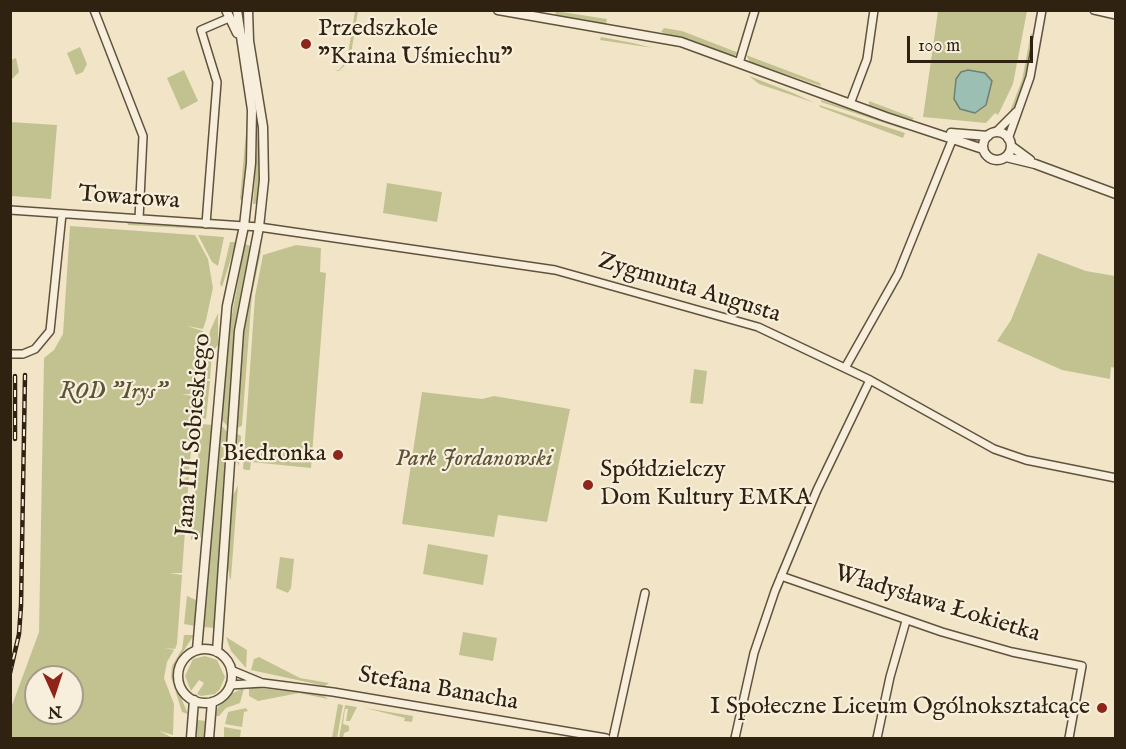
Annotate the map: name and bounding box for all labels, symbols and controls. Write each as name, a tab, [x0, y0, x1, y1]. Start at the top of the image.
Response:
place label: Przedszkole "Kraina Uśmiechu"	[318, 16, 513, 72]
scale bar	[910, 24, 1036, 62]
text: 100 m	[918, 35, 960, 58]
marker: Przedszkole "Kraina Uśmiechu"	[299, 37, 313, 51]
street label: Towarowa	[77, 181, 181, 217]
street label: Zygmunta Augusta	[594, 248, 784, 330]
street label: Jana III Sobieskiego	[172, 332, 218, 538]
park label: ROD "Irys"	[59, 379, 167, 407]
place label: Biedronka	[222, 441, 326, 469]
park label: Park Jordanowski	[395, 446, 553, 474]
marker: Biedronka	[331, 448, 345, 462]
place label: Spółdzielczy Dom Kultury EMKA	[600, 457, 812, 513]
marker: Spółdzielczy Dom Kultury EMKA	[581, 478, 595, 492]
street label: Władysława Łokietka	[831, 560, 1043, 650]
street label: Stefana Banacha	[356, 662, 520, 718]
north arrow	[24, 665, 84, 725]
place label: I Społeczne Liceum Ogólnokształcące	[710, 694, 1090, 722]
text: N	[47, 701, 62, 721]
marker: I Społeczne Liceum Ogólnokształcące	[1095, 701, 1109, 715]

